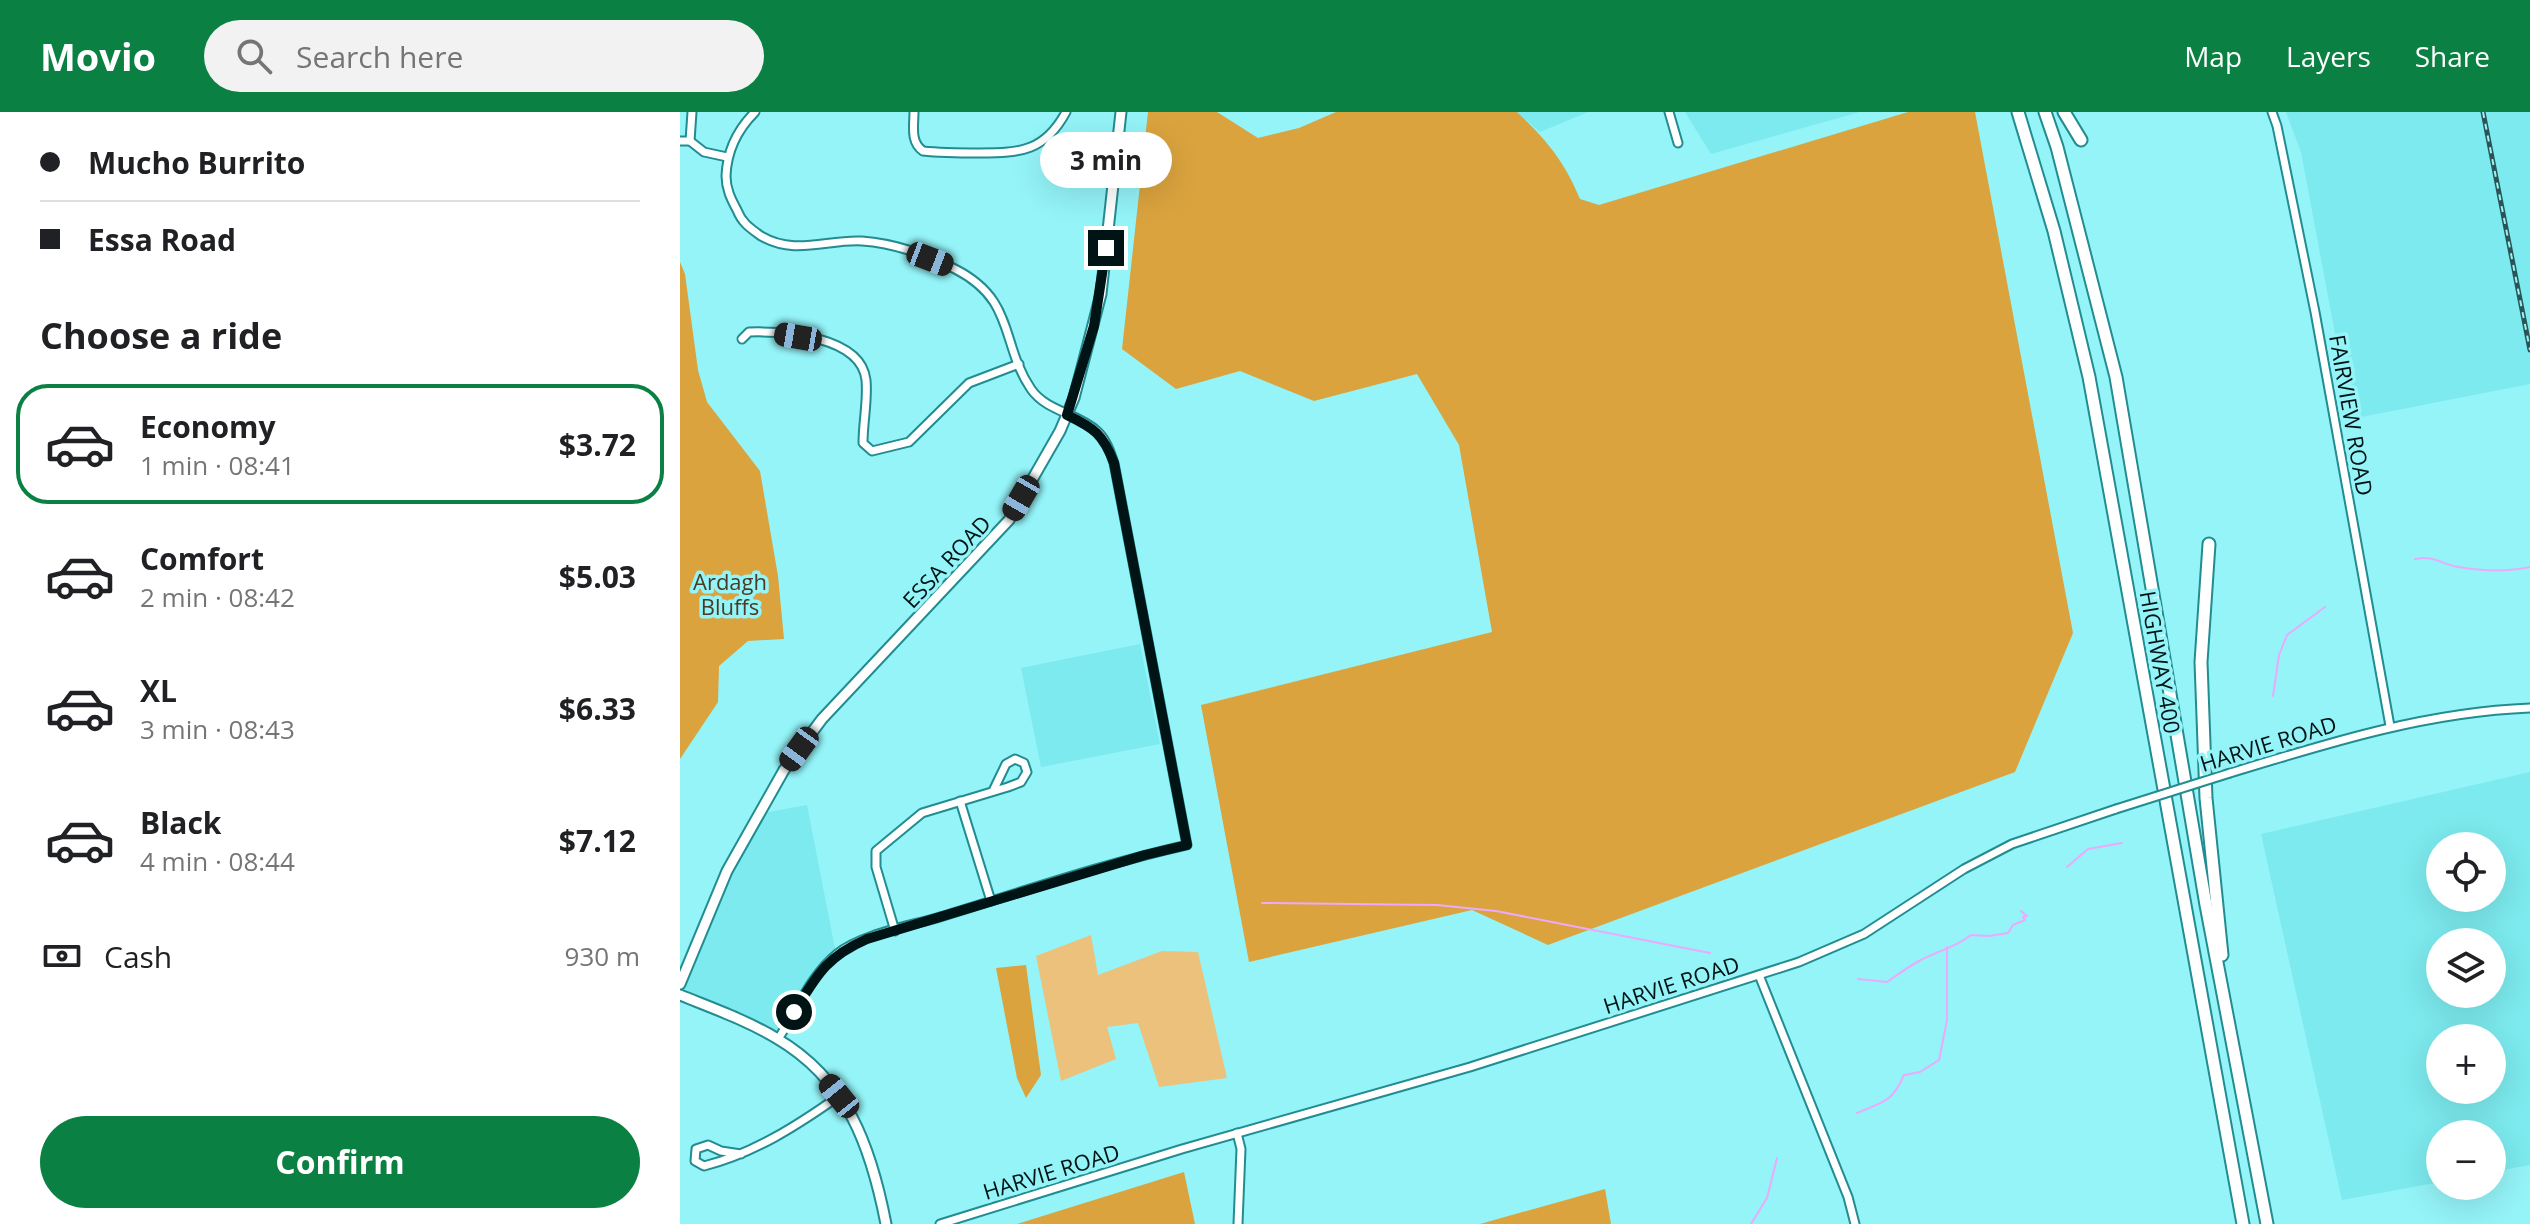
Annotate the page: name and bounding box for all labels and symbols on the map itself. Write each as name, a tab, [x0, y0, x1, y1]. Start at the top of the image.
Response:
callout: 3 min	[1040, 132, 1172, 188]
route end	[1088, 230, 1124, 266]
car	[903, 239, 957, 279]
car	[772, 321, 824, 353]
street label: FAIRVIEW ROAD	[2323, 332, 2381, 498]
car	[999, 471, 1043, 525]
street label: ESSA ROAD	[895, 508, 997, 614]
park label: Ardagh Bluffs	[693, 566, 767, 621]
street label: HIGHWAY 400	[2134, 588, 2188, 736]
street label: HARVIE ROAD	[2196, 708, 2340, 778]
car	[775, 723, 823, 775]
street label: HARVIE ROAD	[1599, 948, 1743, 1020]
route start	[776, 994, 812, 1030]
car	[815, 1070, 863, 1122]
street label: HARVIE ROAD	[979, 1136, 1123, 1206]

